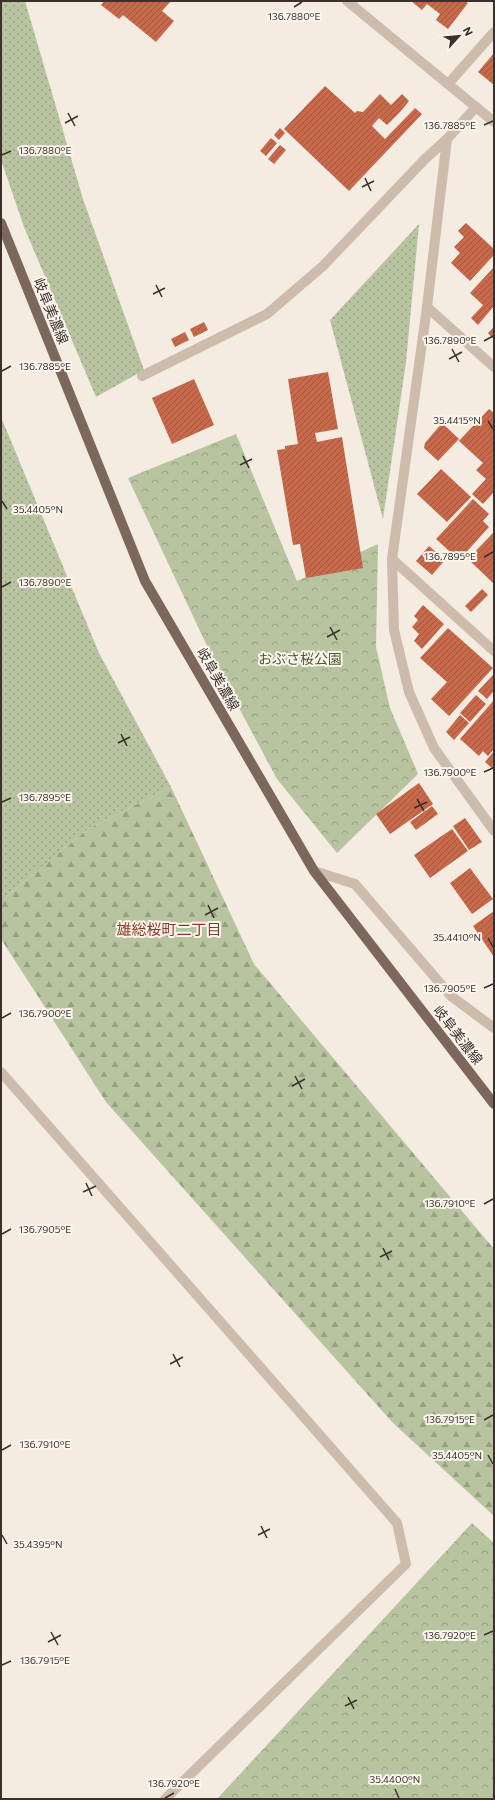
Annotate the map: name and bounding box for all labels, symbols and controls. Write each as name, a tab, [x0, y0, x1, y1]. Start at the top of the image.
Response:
text: 136.7880°E	[268, 10, 320, 22]
north arrow	[439, 16, 479, 56]
text: N	[461, 25, 476, 38]
text: 136.7885°E	[424, 119, 476, 131]
text: 136.7880°E	[19, 144, 71, 156]
street label: 岐阜美濃線	[30, 275, 72, 346]
text: 136.7890°E	[424, 334, 476, 346]
text: 136.7885°E	[19, 360, 71, 372]
text: 35.4415°N	[433, 414, 481, 426]
text: 35.4405°N	[13, 503, 63, 515]
text: 136.7895°E	[424, 550, 476, 562]
text: 136.7890°E	[19, 576, 71, 588]
street label: 岐阜美濃線	[194, 644, 243, 713]
park label: おぶさ桜公園	[258, 650, 342, 667]
text: 136.7900°E	[423, 766, 477, 778]
text: 136.7895°E	[19, 791, 71, 803]
district label: 雄総桜町二丁目	[116, 920, 222, 938]
text: 35.4410°N	[433, 931, 481, 943]
text: 136.7905°E	[424, 982, 476, 994]
street label: 岐阜美濃線	[430, 1002, 487, 1068]
text: 136.7900°E	[18, 1007, 72, 1019]
text: 136.7910°E	[425, 1197, 476, 1209]
text: 136.7905°E	[19, 1223, 71, 1235]
text: 136.7915°E	[425, 1413, 475, 1425]
text: 136.7910°E	[20, 1438, 71, 1450]
text: 35.4405°N	[432, 1449, 482, 1461]
text: 35.4395°N	[13, 1538, 63, 1550]
text: 136.7920°E	[424, 1629, 476, 1641]
text: 136.7915°E	[20, 1654, 70, 1666]
text: 35.4400°N	[370, 1773, 420, 1785]
text: 136.7920°E	[148, 1777, 200, 1789]

